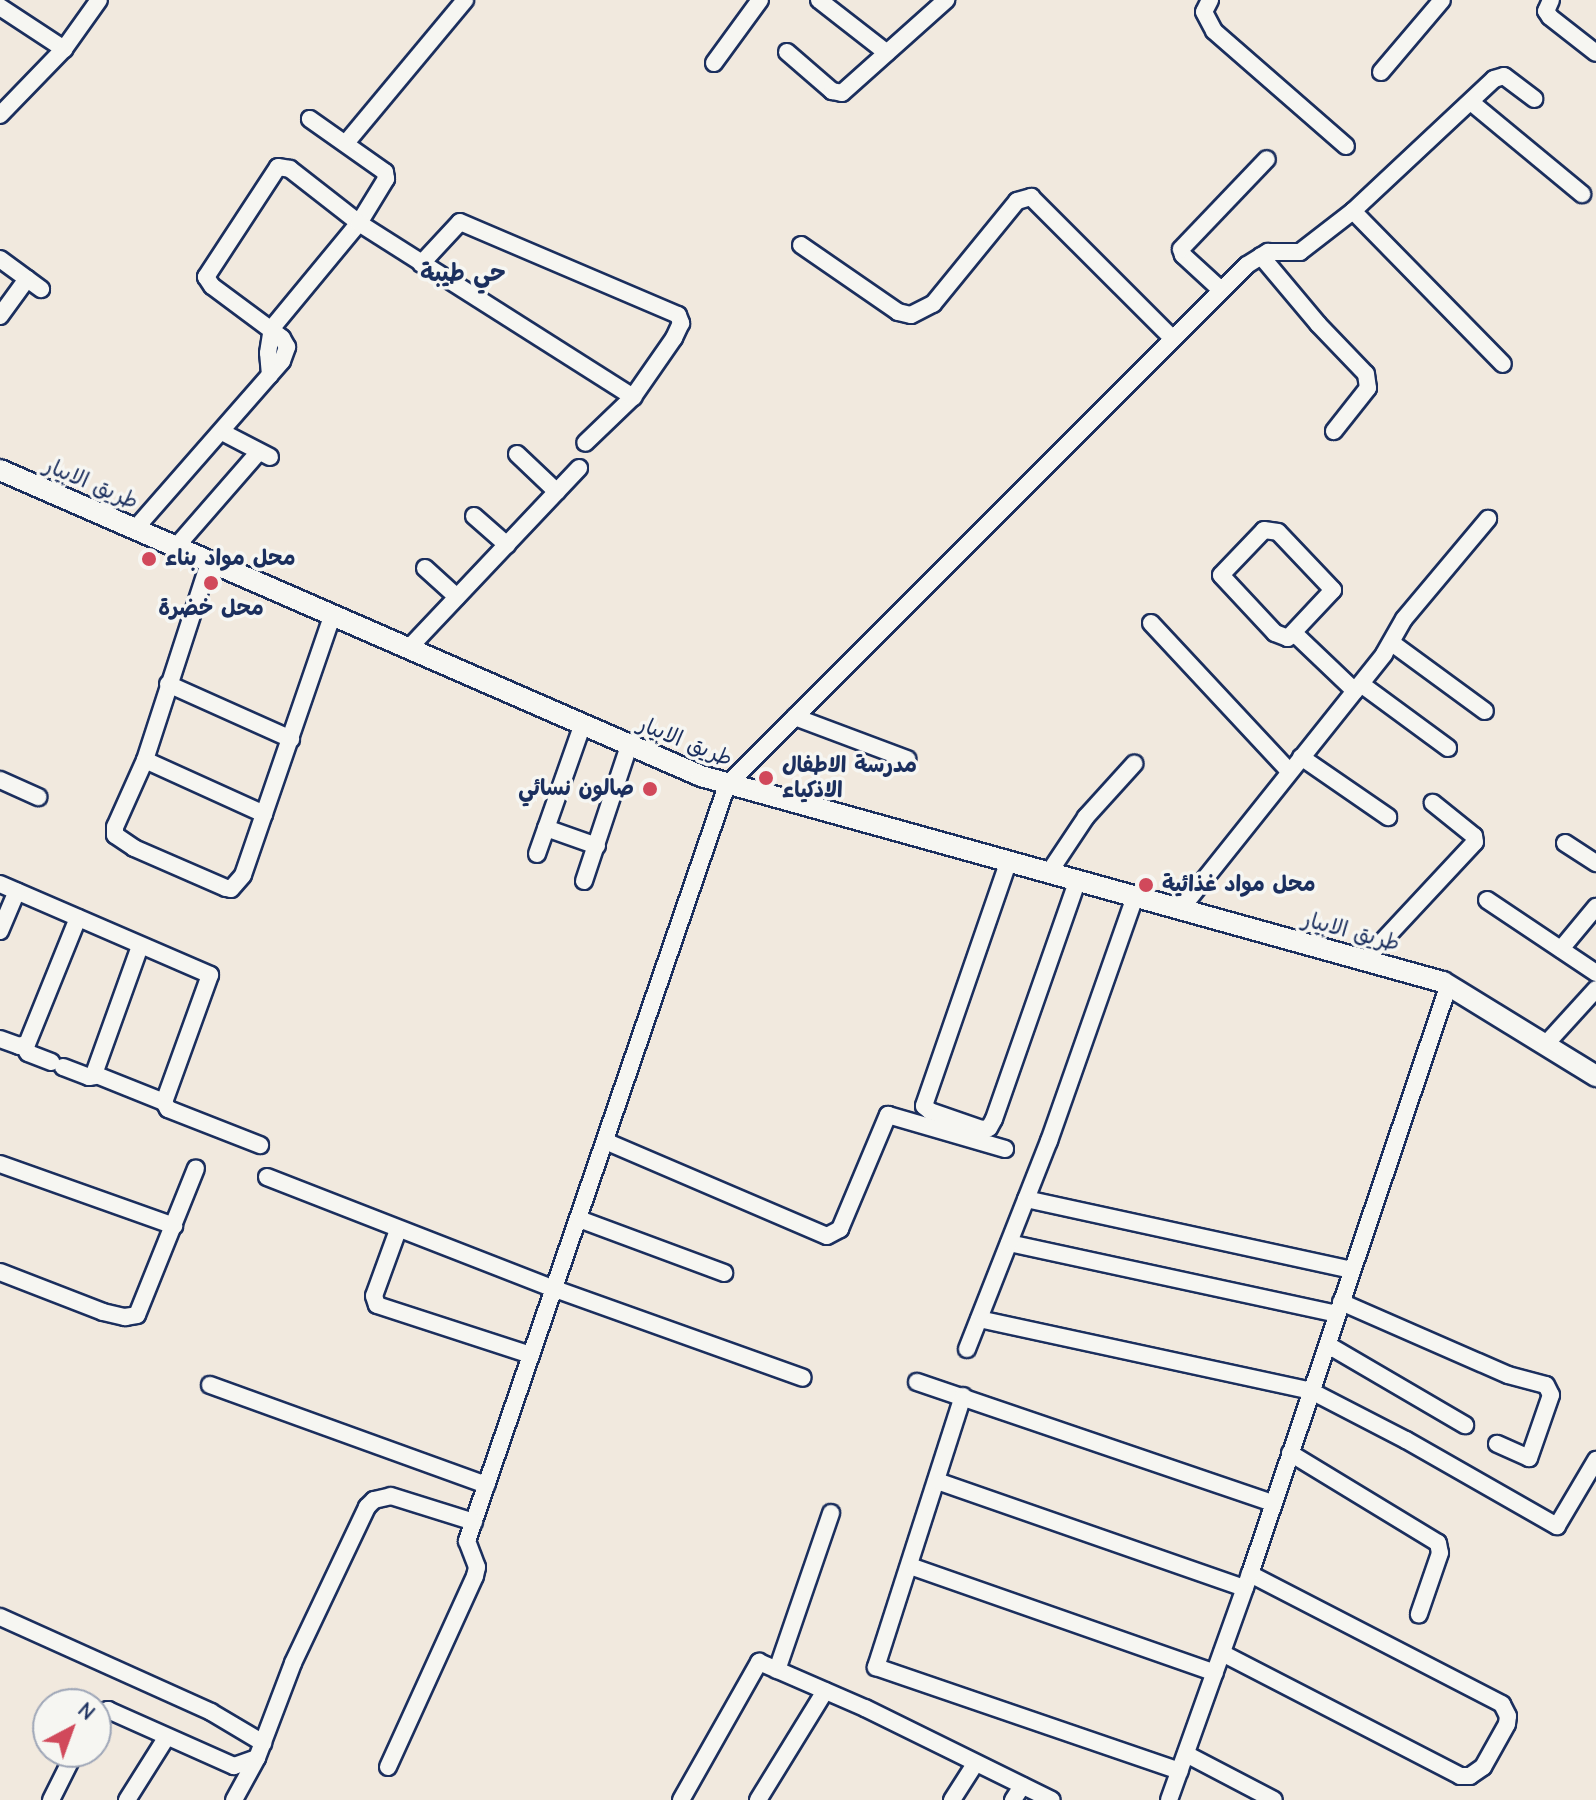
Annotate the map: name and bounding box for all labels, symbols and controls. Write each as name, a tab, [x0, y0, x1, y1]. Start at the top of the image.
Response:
district label: حي طيبة	[420, 260, 506, 288]
street label: طريق الابيار	[40, 452, 142, 516]
place label: محل مواد بناء	[165, 546, 295, 572]
marker: محل مواد بناء	[140, 550, 158, 568]
marker: محل خضرة	[202, 574, 220, 592]
place label: محل خضرة	[158, 596, 264, 622]
street label: طريق الابيار	[634, 711, 736, 773]
place label: مدرسة الاطفال الاذكياء	[782, 752, 917, 804]
marker: مدرسة الاطفال الاذكياء	[757, 769, 775, 787]
place label: صالون نسائي	[518, 776, 634, 802]
marker: صالون نسائي	[641, 780, 659, 798]
place label: محل مواد غذائية	[1162, 872, 1315, 898]
marker: محل مواد غذائية	[1137, 876, 1155, 894]
street label: طريق الابيار	[1300, 906, 1402, 958]
north arrow	[32, 1688, 112, 1768]
text: N	[72, 1697, 100, 1726]

